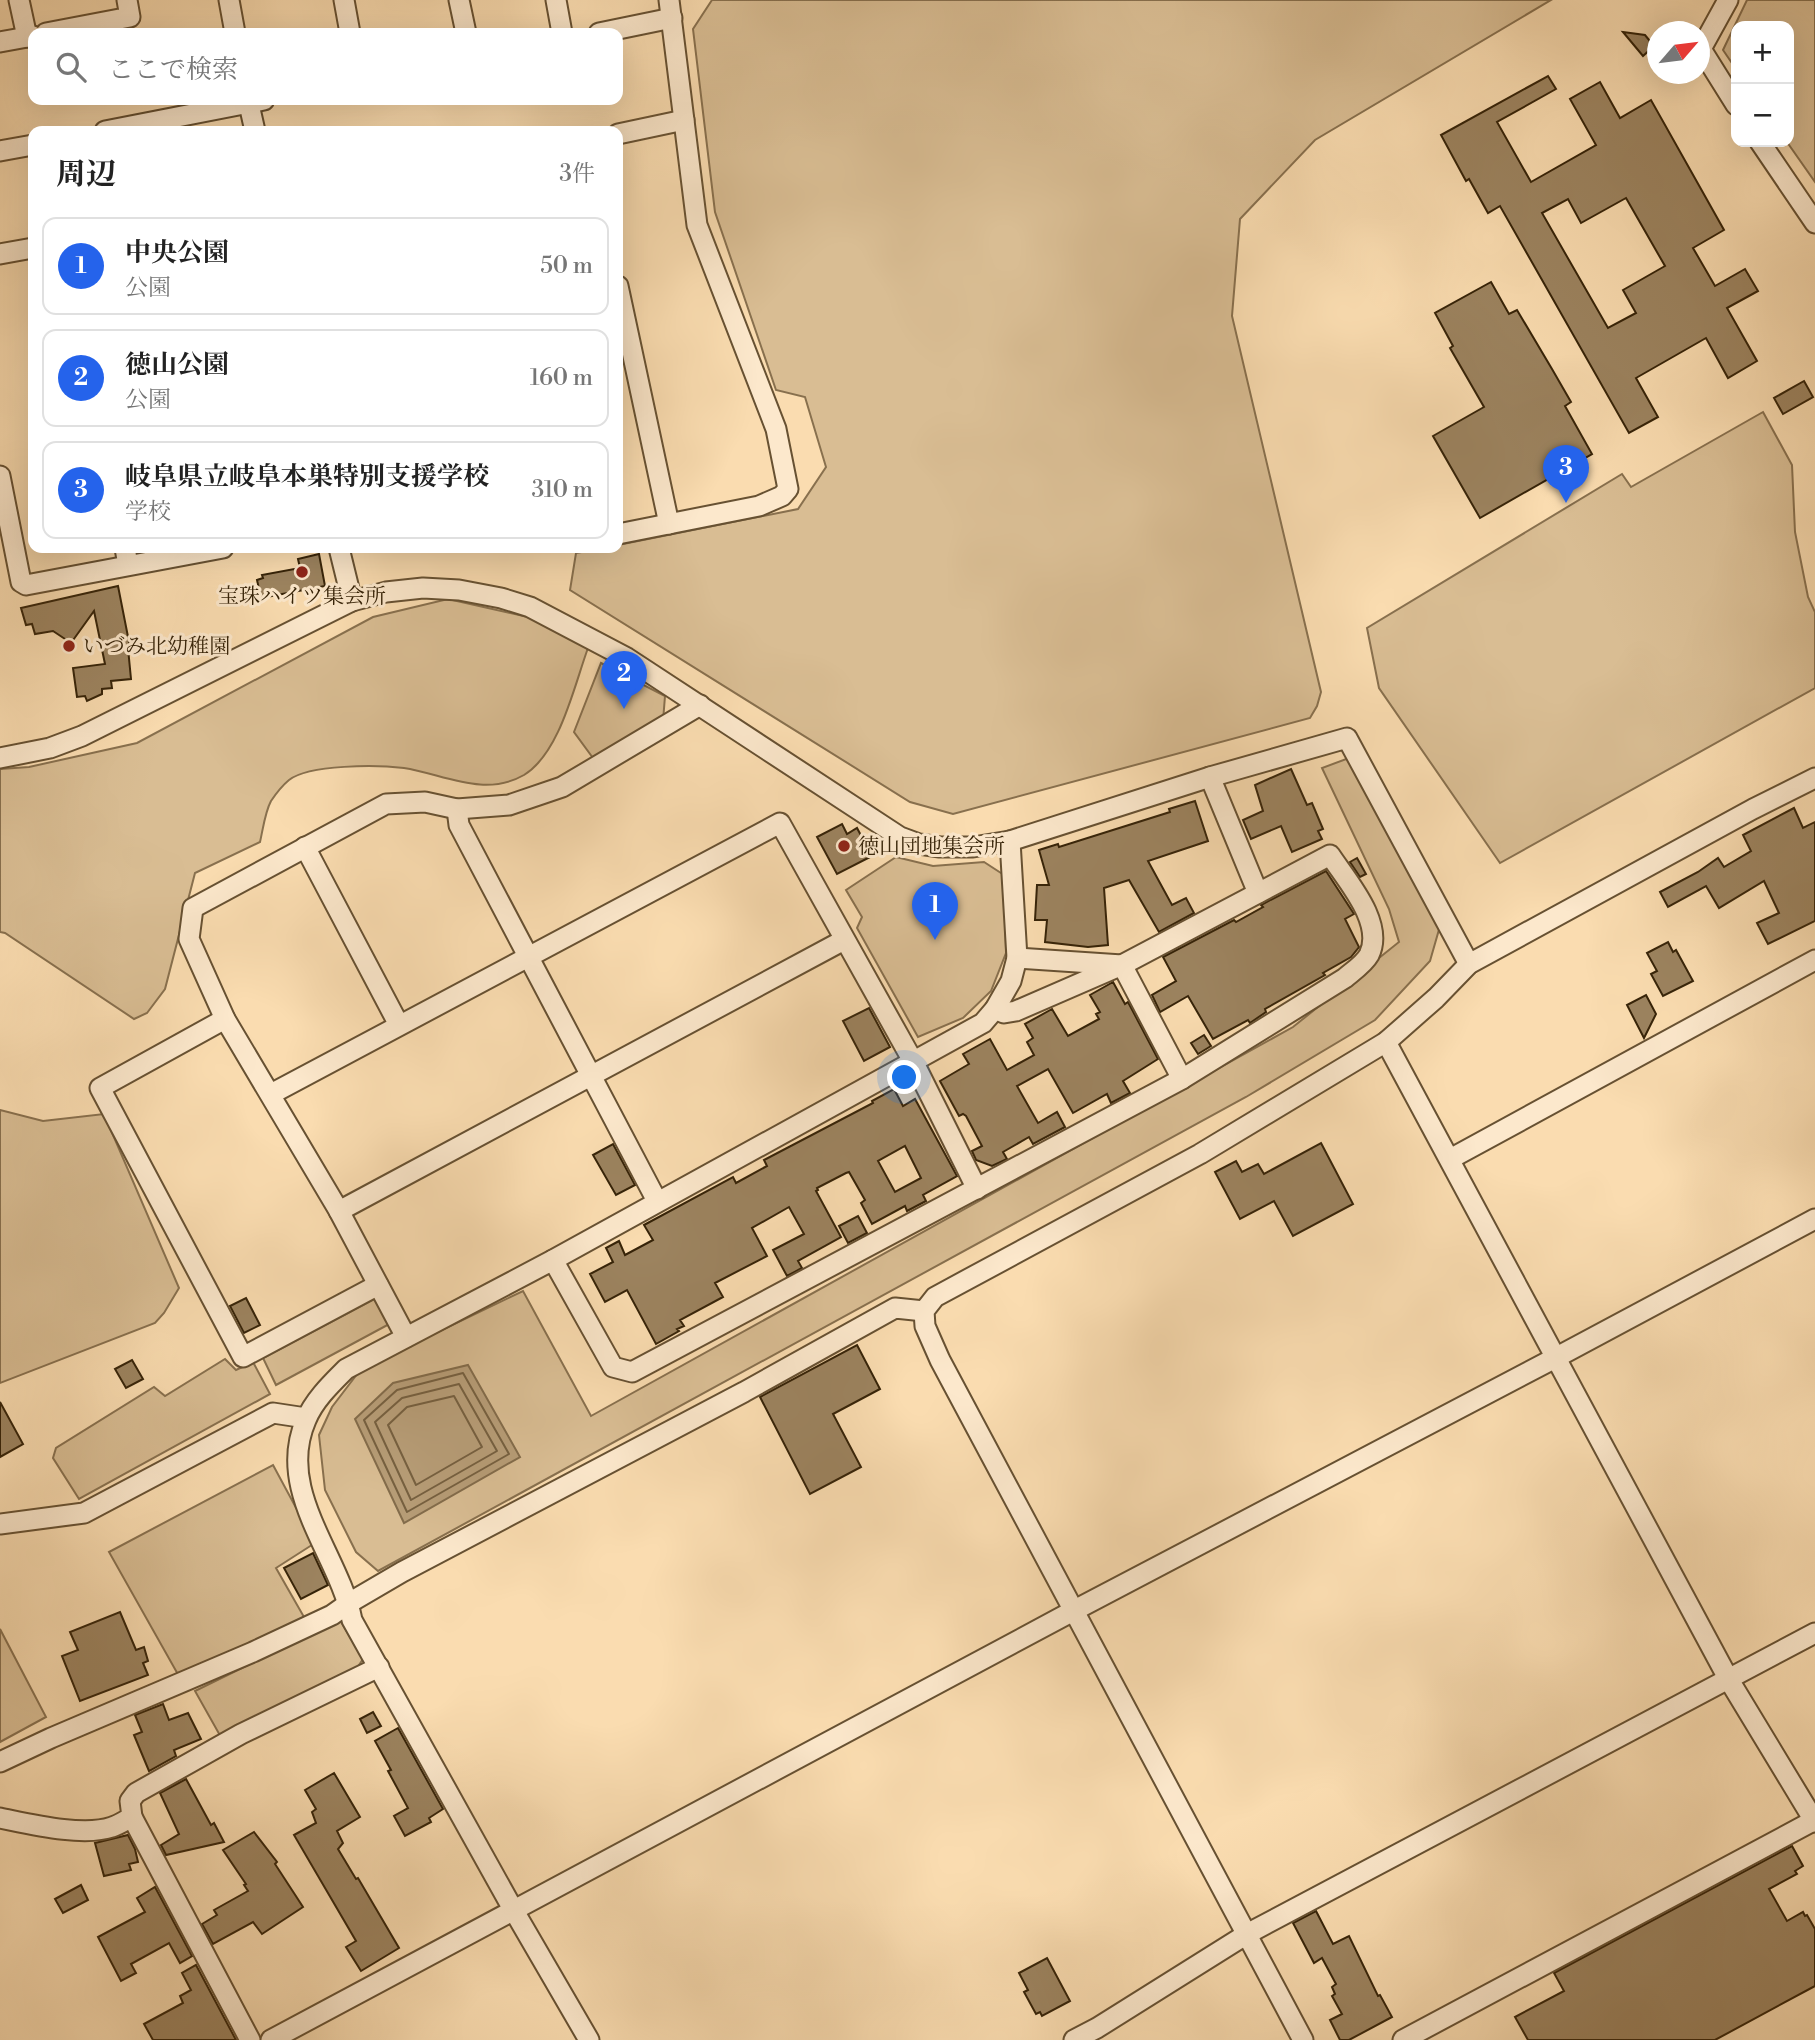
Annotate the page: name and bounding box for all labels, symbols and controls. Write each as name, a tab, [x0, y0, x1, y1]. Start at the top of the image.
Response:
north arrow	[1647, 21, 1710, 84]
map controls	[1731, 21, 1794, 147]
button: +	[1731, 21, 1794, 84]
search box	[28, 28, 623, 105]
icon: search	[52, 48, 90, 86]
text: ここで検索	[108, 54, 238, 86]
button: −	[1731, 84, 1794, 147]
text: 周辺	[56, 156, 116, 194]
text: 3件	[559, 160, 595, 188]
text: 中央公園	[125, 237, 229, 269]
text: 1	[75, 252, 87, 280]
text: 50 m	[540, 252, 593, 280]
text: 公園	[125, 274, 171, 302]
text: 徳山公園	[125, 349, 229, 381]
text: 2	[74, 364, 88, 392]
text: 160 m	[530, 364, 593, 392]
text: 公園	[125, 386, 171, 414]
pin: 3	[1543, 445, 1589, 503]
text: 岐阜県立岐阜本巣特別支援学校	[125, 461, 489, 493]
text: 3	[74, 476, 88, 504]
text: 310 m	[532, 476, 593, 504]
text: 学校	[125, 498, 171, 526]
marker: 宝珠ハイツ集会所	[294, 564, 310, 580]
place label: 宝珠ハイツ集会所	[218, 584, 386, 610]
place label: いづみ北幼稚園	[83, 634, 230, 660]
marker: いづみ北幼稚園	[61, 638, 77, 654]
pin: 2	[601, 651, 647, 709]
place label: 徳山団地集会所	[858, 834, 1005, 860]
marker: 徳山団地集会所	[836, 838, 852, 854]
pin: 1	[912, 882, 958, 940]
your location	[887, 1060, 921, 1094]

